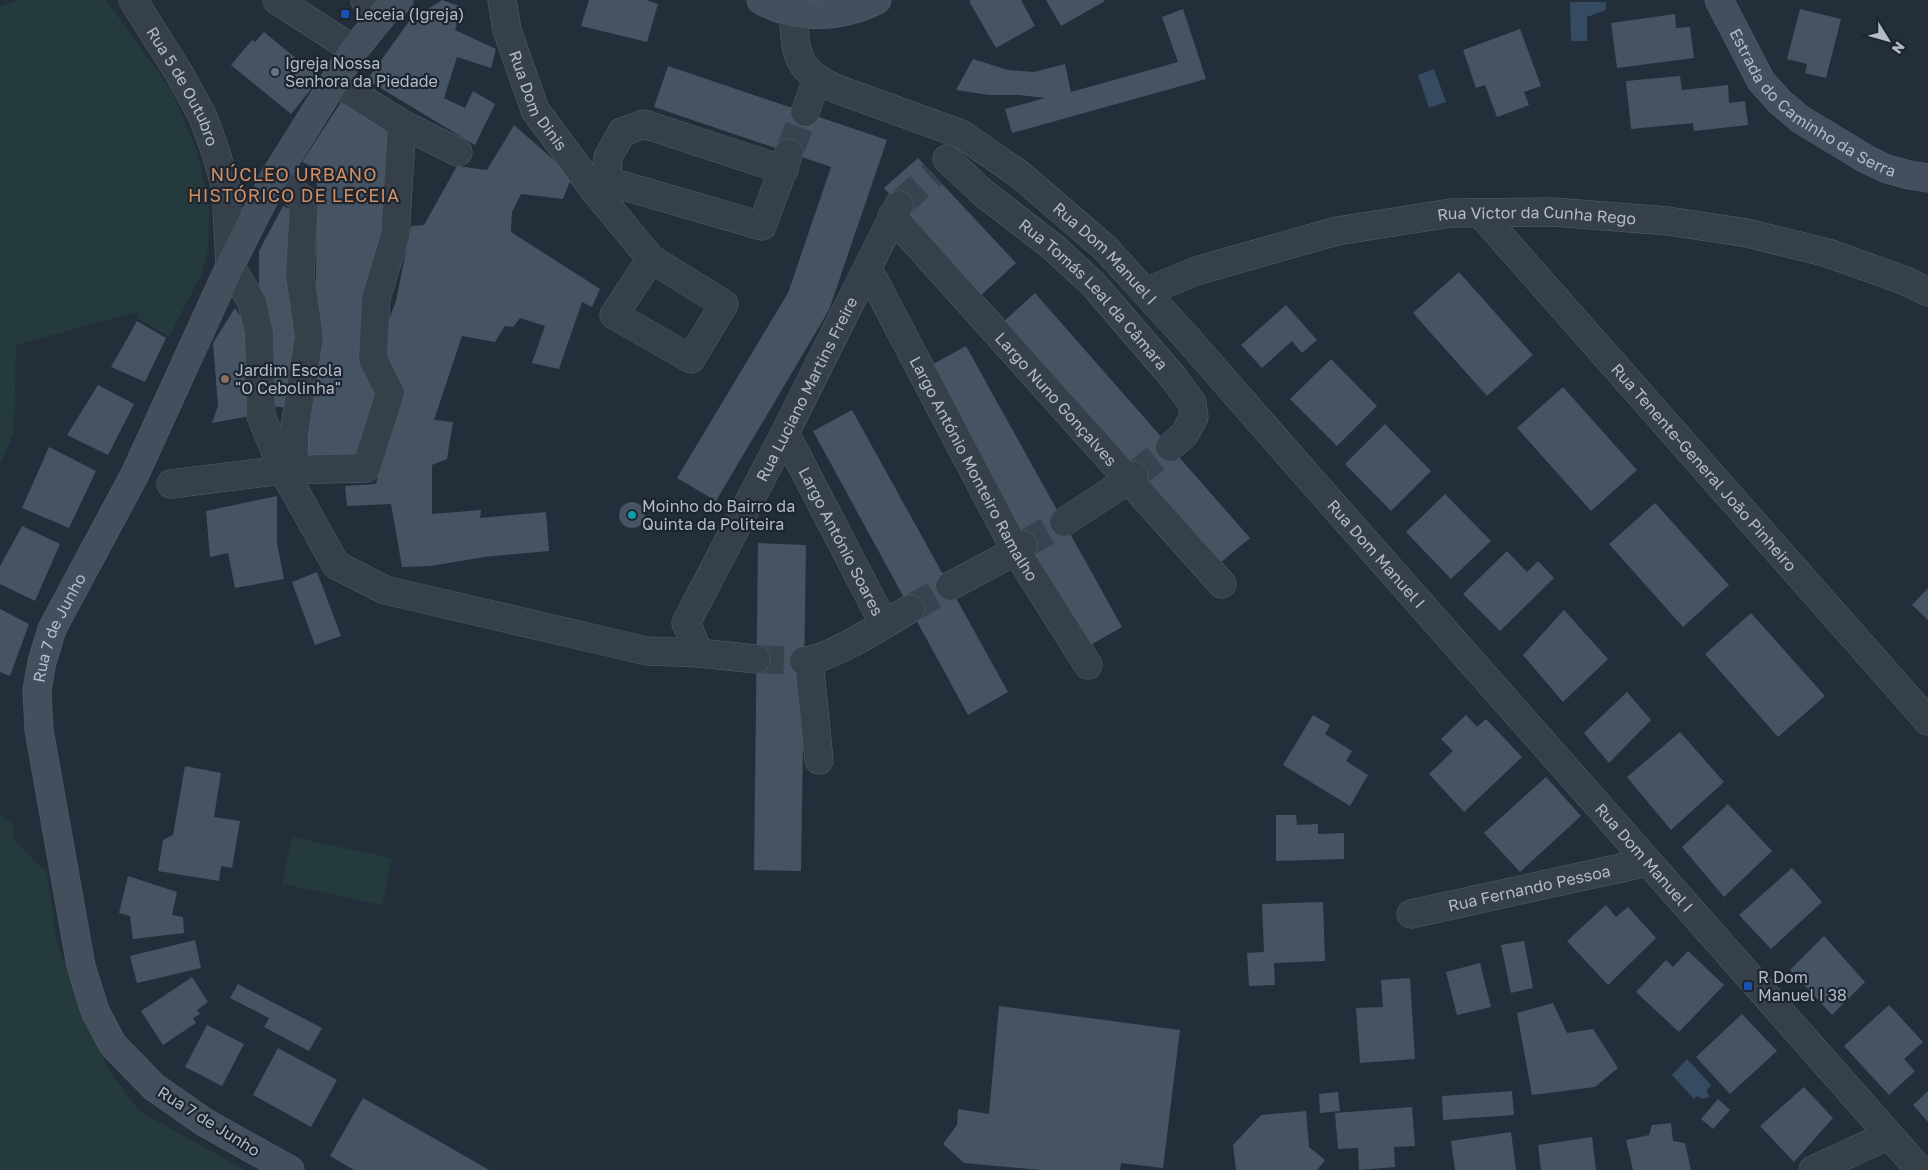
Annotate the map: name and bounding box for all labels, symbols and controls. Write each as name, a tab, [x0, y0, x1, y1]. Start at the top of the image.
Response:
place label: Leceia (Igreja)	[355, 4, 464, 24]
marker: Leceia (Igreja)	[339, 8, 351, 20]
north arrow	[1863, 15, 1913, 65]
street label: Rua 5 de Outubro	[142, 23, 223, 149]
street label: Estrada do Caminho da Serra	[1725, 25, 1898, 181]
text: N	[1889, 39, 1909, 57]
street label: Rua Dom Dinis	[505, 48, 572, 155]
place label: Igreja Nossa Senhora da Piedade	[285, 53, 438, 91]
marker: Igreja Nossa Senhora da Piedade	[269, 66, 281, 78]
district label: NÚCLEO URBANO HISTÓRICO DE LECEIA	[188, 163, 400, 206]
street label: Rua Dom Manuel I	[1049, 198, 1162, 309]
street label: Rua Victor da Cunha Rego	[1436, 202, 1637, 228]
street label: Rua Tomás Leal da Câmara	[1015, 214, 1172, 374]
street label: Rua Luciano Martins Freire	[752, 293, 862, 485]
street label: Largo Nuno Gonçalves	[991, 328, 1121, 470]
street label: Largo António Monteiro Ramalho	[906, 353, 1042, 585]
street label: Rua Tenente-General João Pinheiro	[1607, 359, 1801, 575]
place label: Jardim Escola "O Cebolinha"	[235, 360, 342, 398]
marker: Jardim Escola "O Cebolinha"	[219, 373, 231, 385]
street label: Largo António Soares	[794, 464, 888, 619]
street label: Rua Dom Manuel I	[1323, 495, 1430, 612]
place label: Moinho do Bairro da Quinta da Politeira	[642, 496, 795, 534]
marker: Moinho do Bairro da Quinta da Politeira	[626, 509, 638, 521]
street label: Rua 7 de Junho	[29, 570, 90, 684]
street label: Rua Dom Manuel I	[1591, 799, 1697, 916]
street label: Rua Fernando Pessoa	[1446, 861, 1612, 916]
place label: R Dom Manuel I 38	[1758, 967, 1847, 1005]
marker: R Dom Manuel I 38	[1742, 980, 1754, 992]
street label: Rua 7 de Junho	[154, 1082, 264, 1160]

